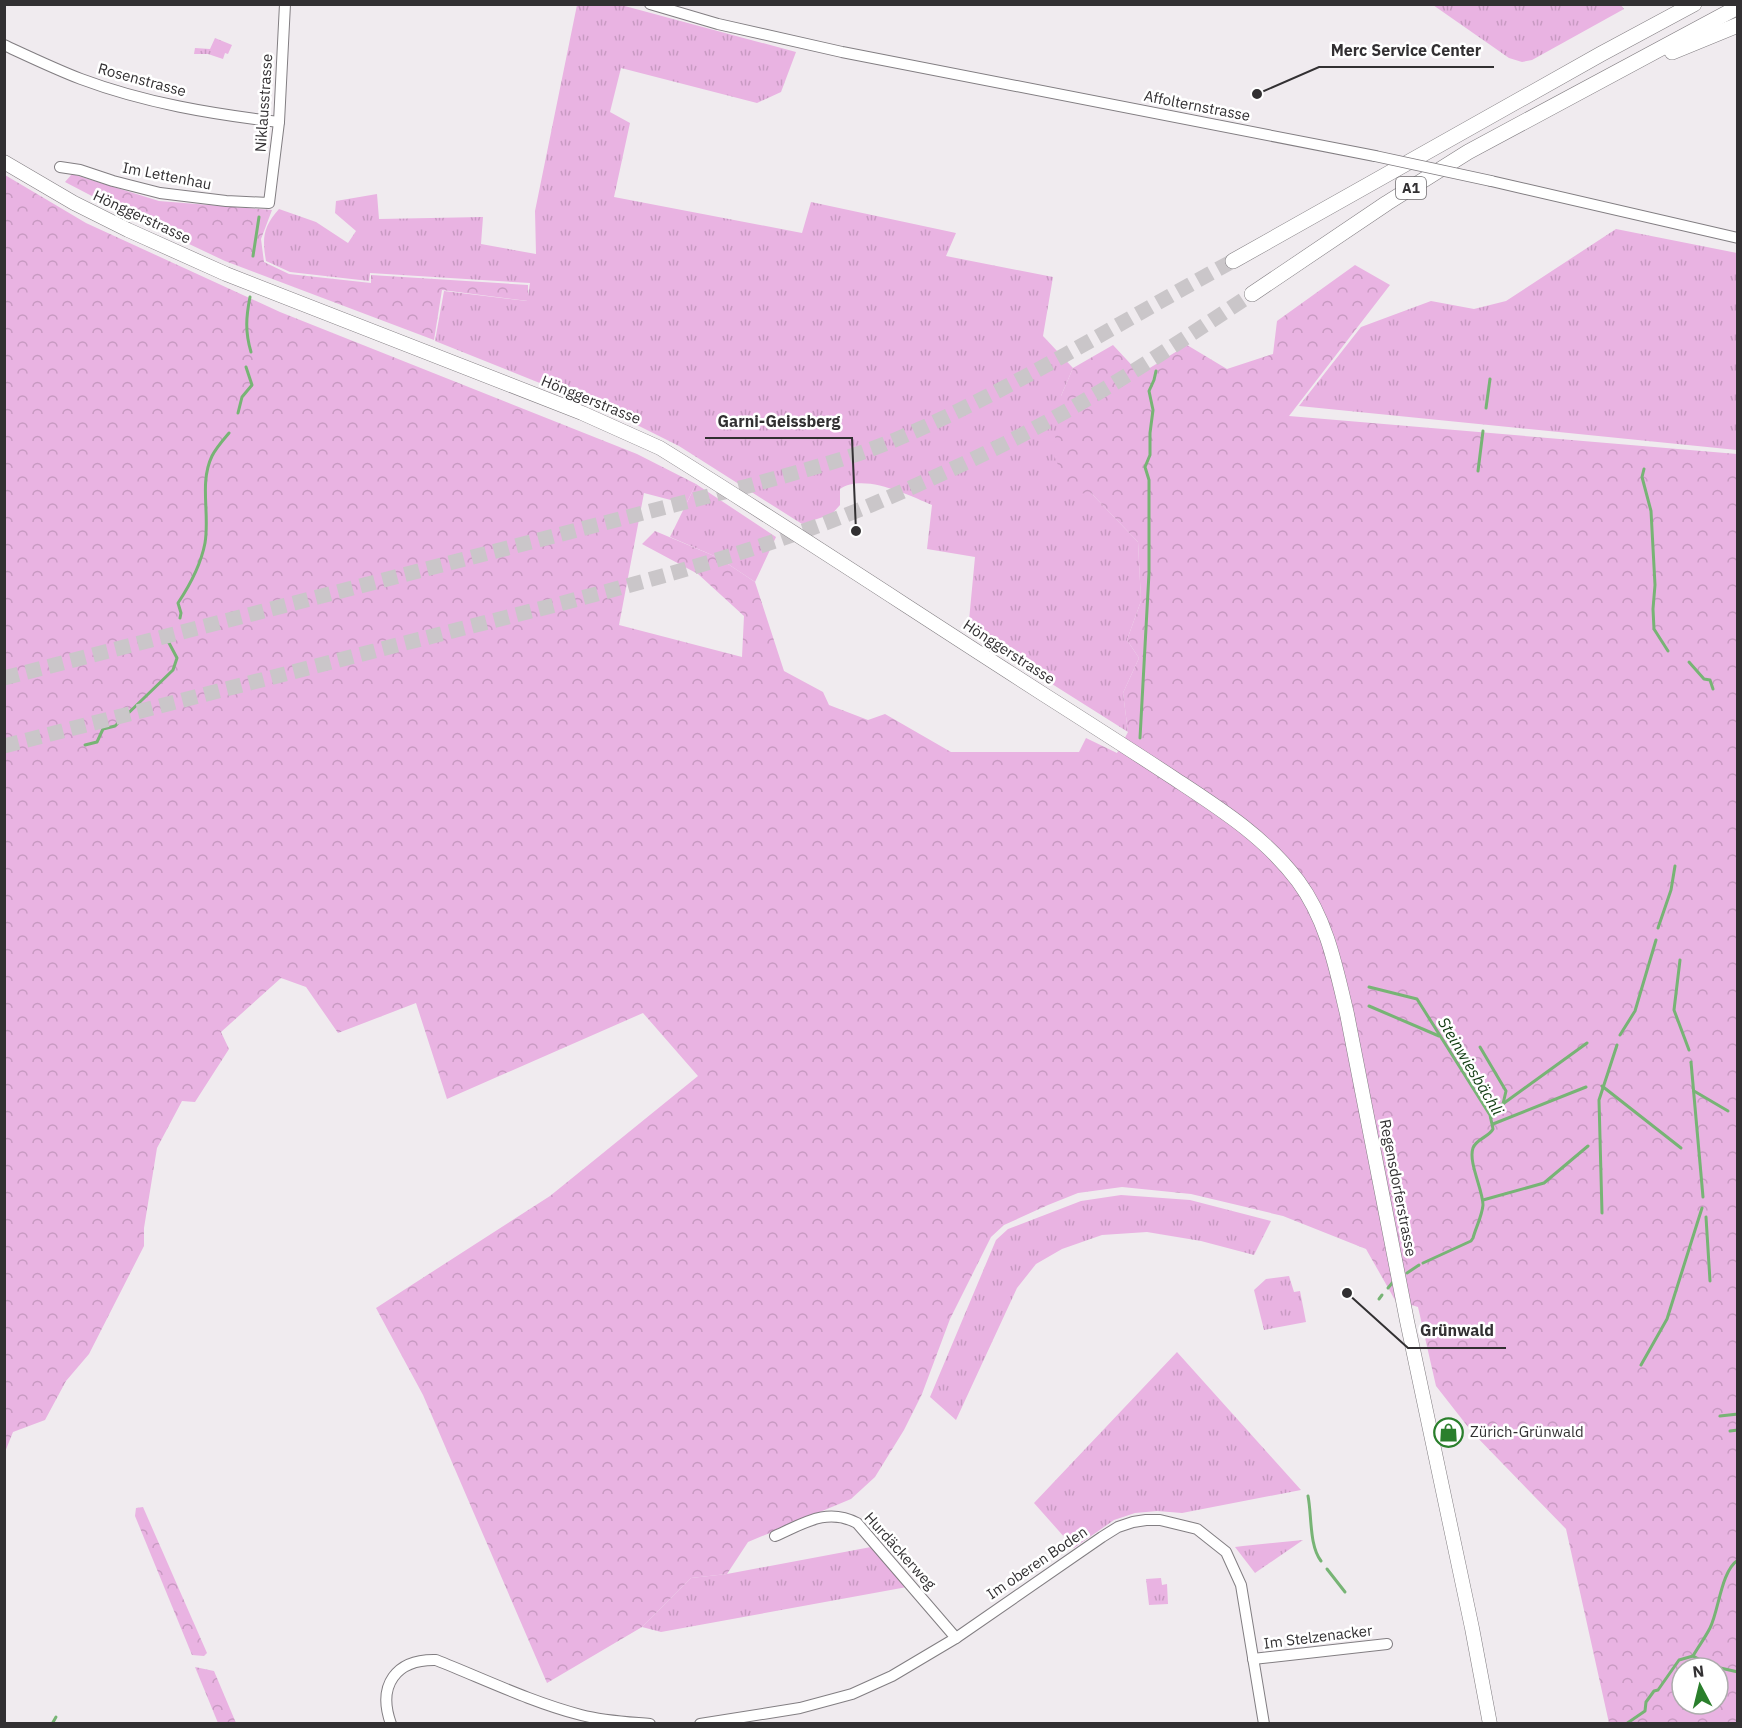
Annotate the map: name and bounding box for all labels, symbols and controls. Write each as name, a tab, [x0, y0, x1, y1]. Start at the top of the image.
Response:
callout: Merc Service Center	[1319, 33, 1494, 67]
text: Merc Service Center	[1331, 40, 1482, 60]
street label: Niklausstrasse	[251, 53, 276, 153]
street label: Rosenstrasse	[96, 59, 188, 100]
street label: Affolternstrasse	[1142, 86, 1252, 125]
street label: Im Lettenhau	[121, 158, 213, 193]
road number: A1	[1396, 177, 1426, 199]
street label: Hönggerstrasse	[90, 186, 194, 247]
street label: Hönggerstrasse	[539, 371, 644, 428]
callout: Garni-Geissberg	[705, 404, 852, 438]
text: Garni-Geissberg	[718, 411, 841, 431]
street label: Hönggerstrasse	[960, 615, 1059, 688]
water label: Steinwiesbächli	[1434, 1013, 1509, 1119]
street label: Regensdorferstrasse	[1376, 1118, 1421, 1258]
callout: Grünwald	[1408, 1314, 1506, 1348]
text: Grünwald	[1420, 1320, 1494, 1340]
shop icon: Zürich-Grünwald	[1433, 1416, 1465, 1448]
place label: Zürich-Grünwald	[1470, 1422, 1584, 1441]
street label: Hurdäckerweg	[861, 1508, 940, 1593]
street label: Im oberen Boden	[983, 1522, 1091, 1603]
street label: Im Stelzenacker	[1262, 1620, 1374, 1653]
north arrow	[1670, 1656, 1730, 1716]
text: N	[1691, 1660, 1705, 1682]

